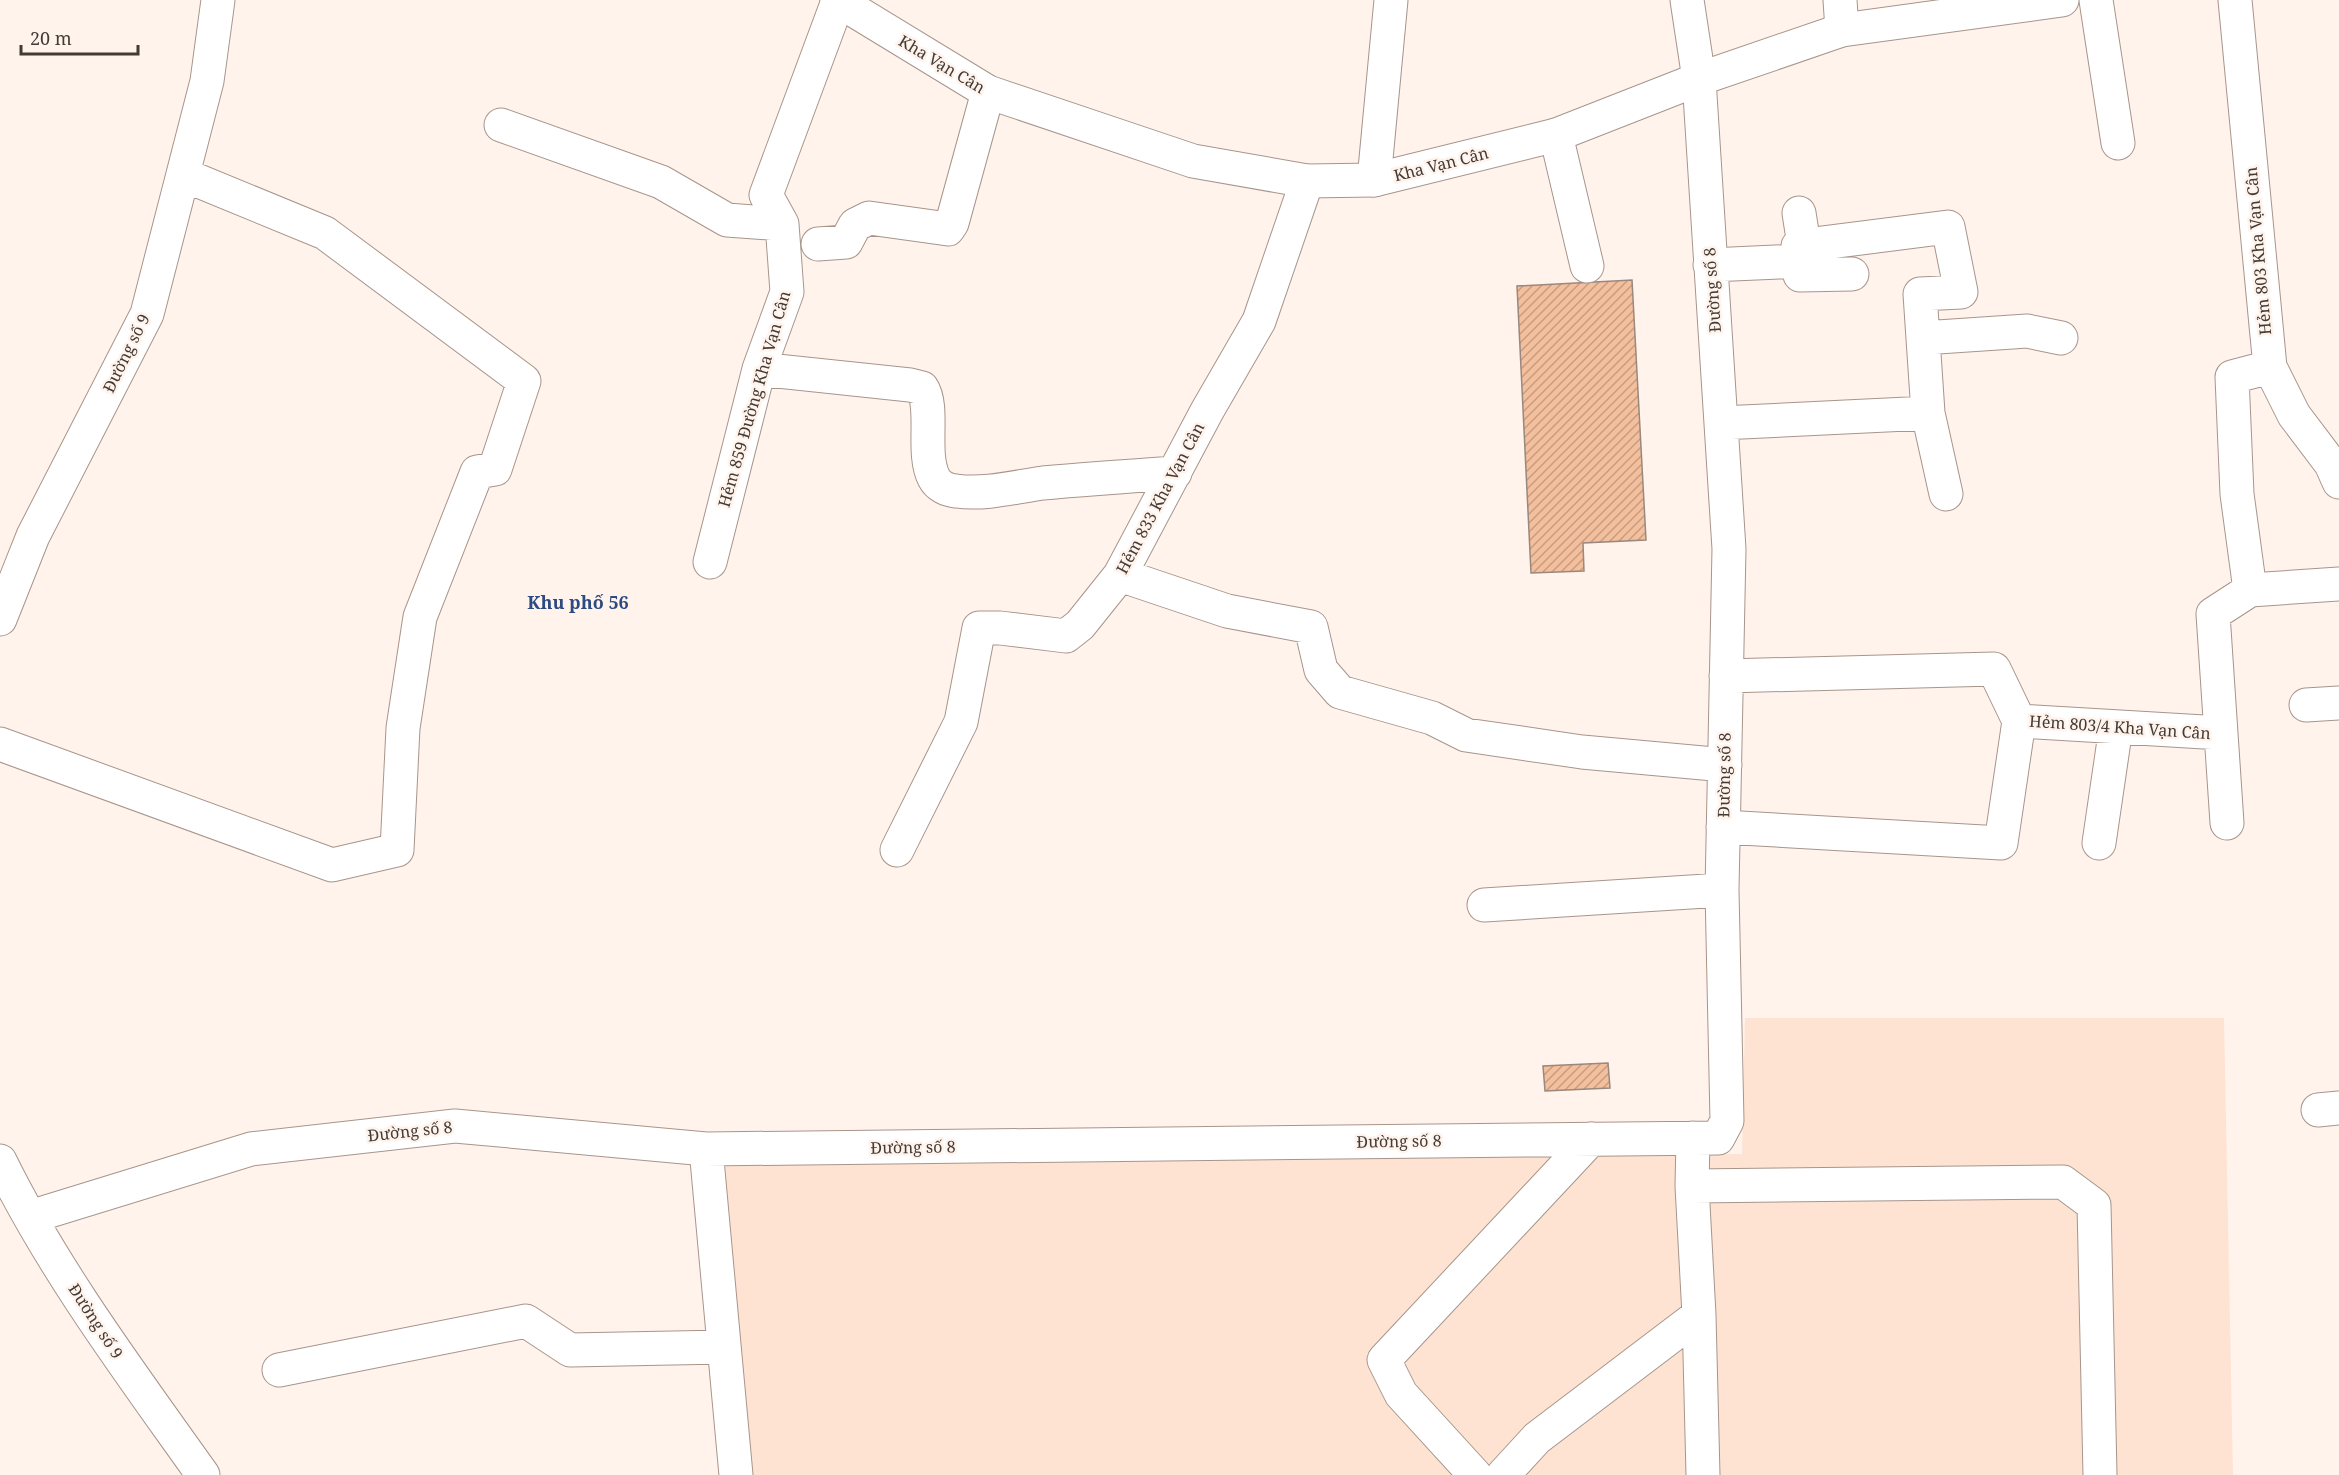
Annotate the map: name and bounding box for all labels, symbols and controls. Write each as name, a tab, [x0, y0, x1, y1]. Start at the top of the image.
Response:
scale bar	[21, 18, 138, 56]
text: 20 m	[30, 26, 72, 50]
street label: Kha Vạn Cân	[895, 30, 989, 98]
street label: Kha Vạn Cân	[1391, 142, 1491, 186]
street label: Hẻm 803 Kha Vạn Cân	[2240, 166, 2276, 336]
street label: Đường số 8	[1698, 247, 1726, 333]
street label: Hẻm 859 Đường Kha Vạn Cân	[713, 288, 795, 510]
street label: Đường số 9	[97, 310, 155, 396]
street label: Hẻm 833 Kha Vạn Cân	[1111, 418, 1209, 578]
district label: Khu phố 56	[527, 590, 629, 614]
street label: Hẻm 803/4 Kha Vạn Cân	[2028, 710, 2212, 744]
street label: Đường số 8	[1712, 732, 1736, 818]
street label: Đường số 8	[367, 1116, 454, 1146]
street label: Đường số 8	[1356, 1129, 1442, 1153]
street label: Đường số 8	[870, 1135, 956, 1159]
street label: Đường số 9	[64, 1279, 128, 1363]

